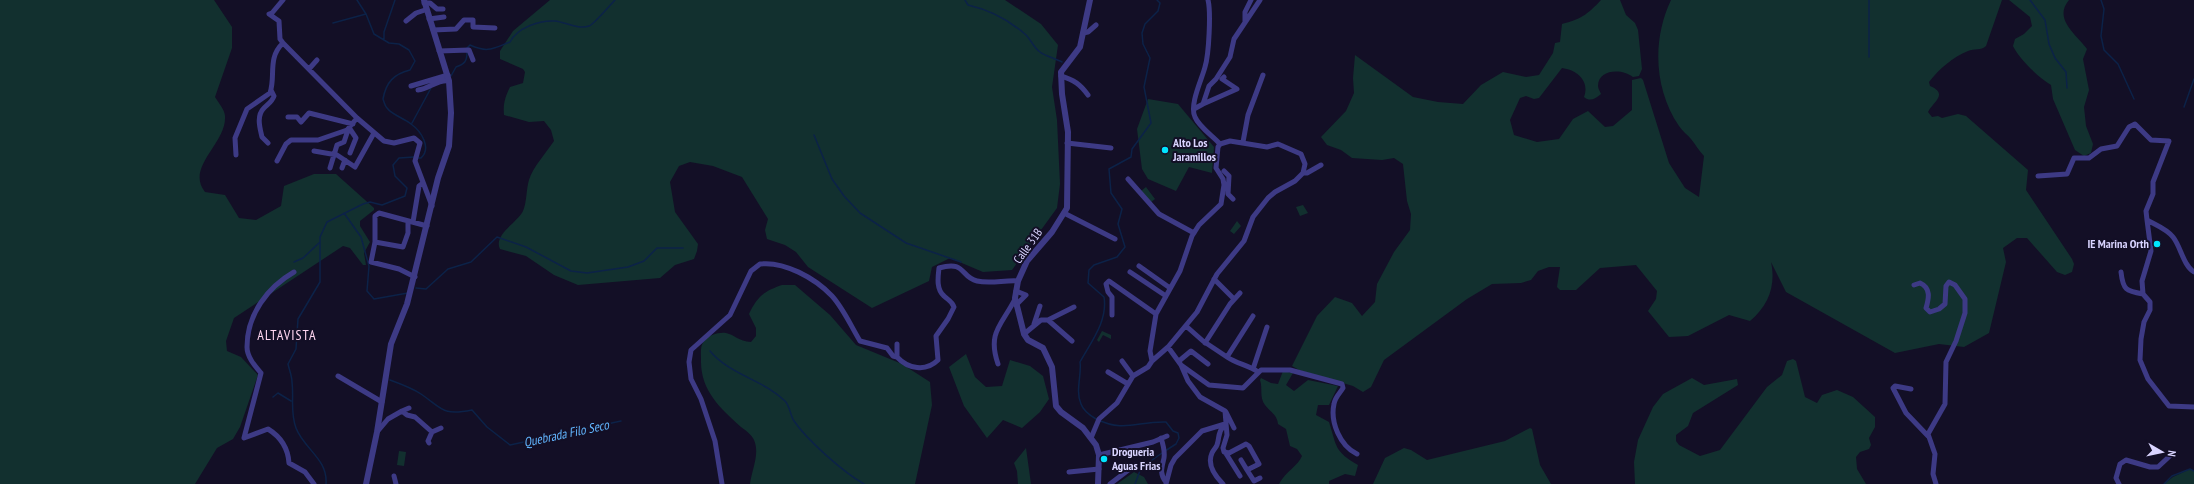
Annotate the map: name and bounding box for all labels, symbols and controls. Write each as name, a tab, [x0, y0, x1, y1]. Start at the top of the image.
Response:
place label: Alto Los Jaramillos	[1172, 135, 1216, 164]
marker: Alto Los Jaramillos	[1160, 145, 1170, 155]
street label: Calle 31B	[1010, 225, 1046, 266]
place label: IE Marina Orth	[2087, 236, 2149, 251]
marker: IE Marina Orth	[2152, 239, 2162, 249]
district label: ALTAVISTA	[257, 326, 317, 344]
water label: Quebrada Filo Seco	[522, 416, 612, 451]
north arrow	[2142, 432, 2182, 472]
place label: Drogueria Aguas Frias	[1111, 444, 1161, 473]
text: N	[2164, 450, 2179, 458]
marker: Drogueria Aguas Frias	[1099, 454, 1109, 464]

